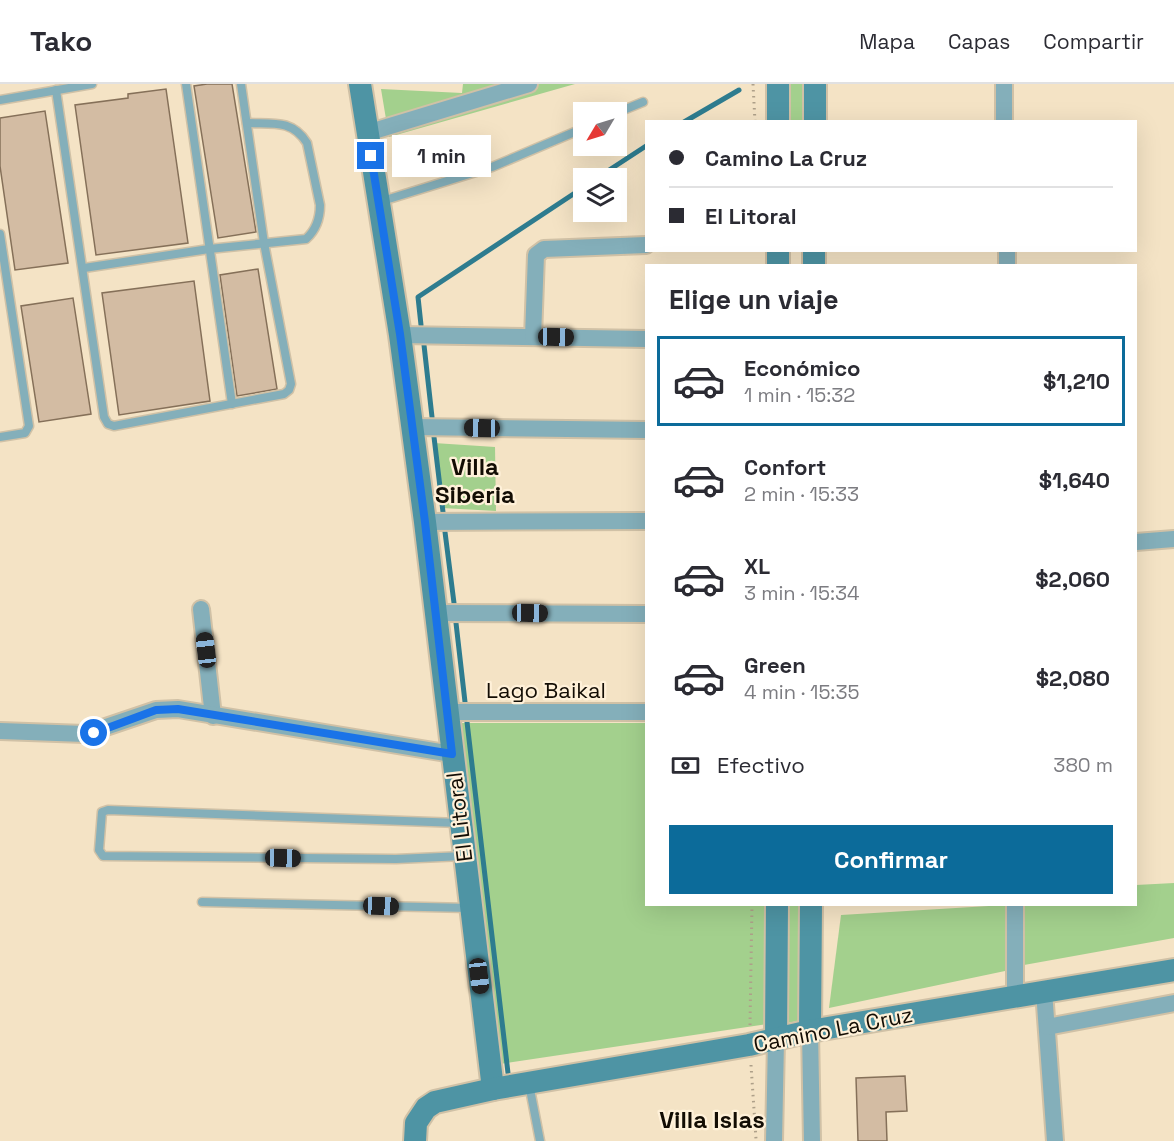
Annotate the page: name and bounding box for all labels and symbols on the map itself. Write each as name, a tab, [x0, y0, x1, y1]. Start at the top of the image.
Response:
north arrow	[573, 102, 627, 156]
callout: 1 min	[392, 135, 491, 177]
route end	[357, 142, 384, 169]
car	[538, 328, 574, 346]
car	[464, 419, 500, 437]
district label: Villa Siberia	[435, 451, 515, 510]
car	[512, 604, 548, 622]
car	[195, 631, 217, 669]
street label: Lago Baikal	[486, 676, 606, 704]
route start	[80, 719, 107, 746]
street label: El Litoral	[440, 771, 478, 863]
car	[265, 849, 301, 867]
car	[363, 896, 399, 916]
car	[468, 957, 490, 995]
street label: Camino La Cruz	[751, 1000, 915, 1058]
district label: Villa Islas	[659, 1104, 765, 1135]

